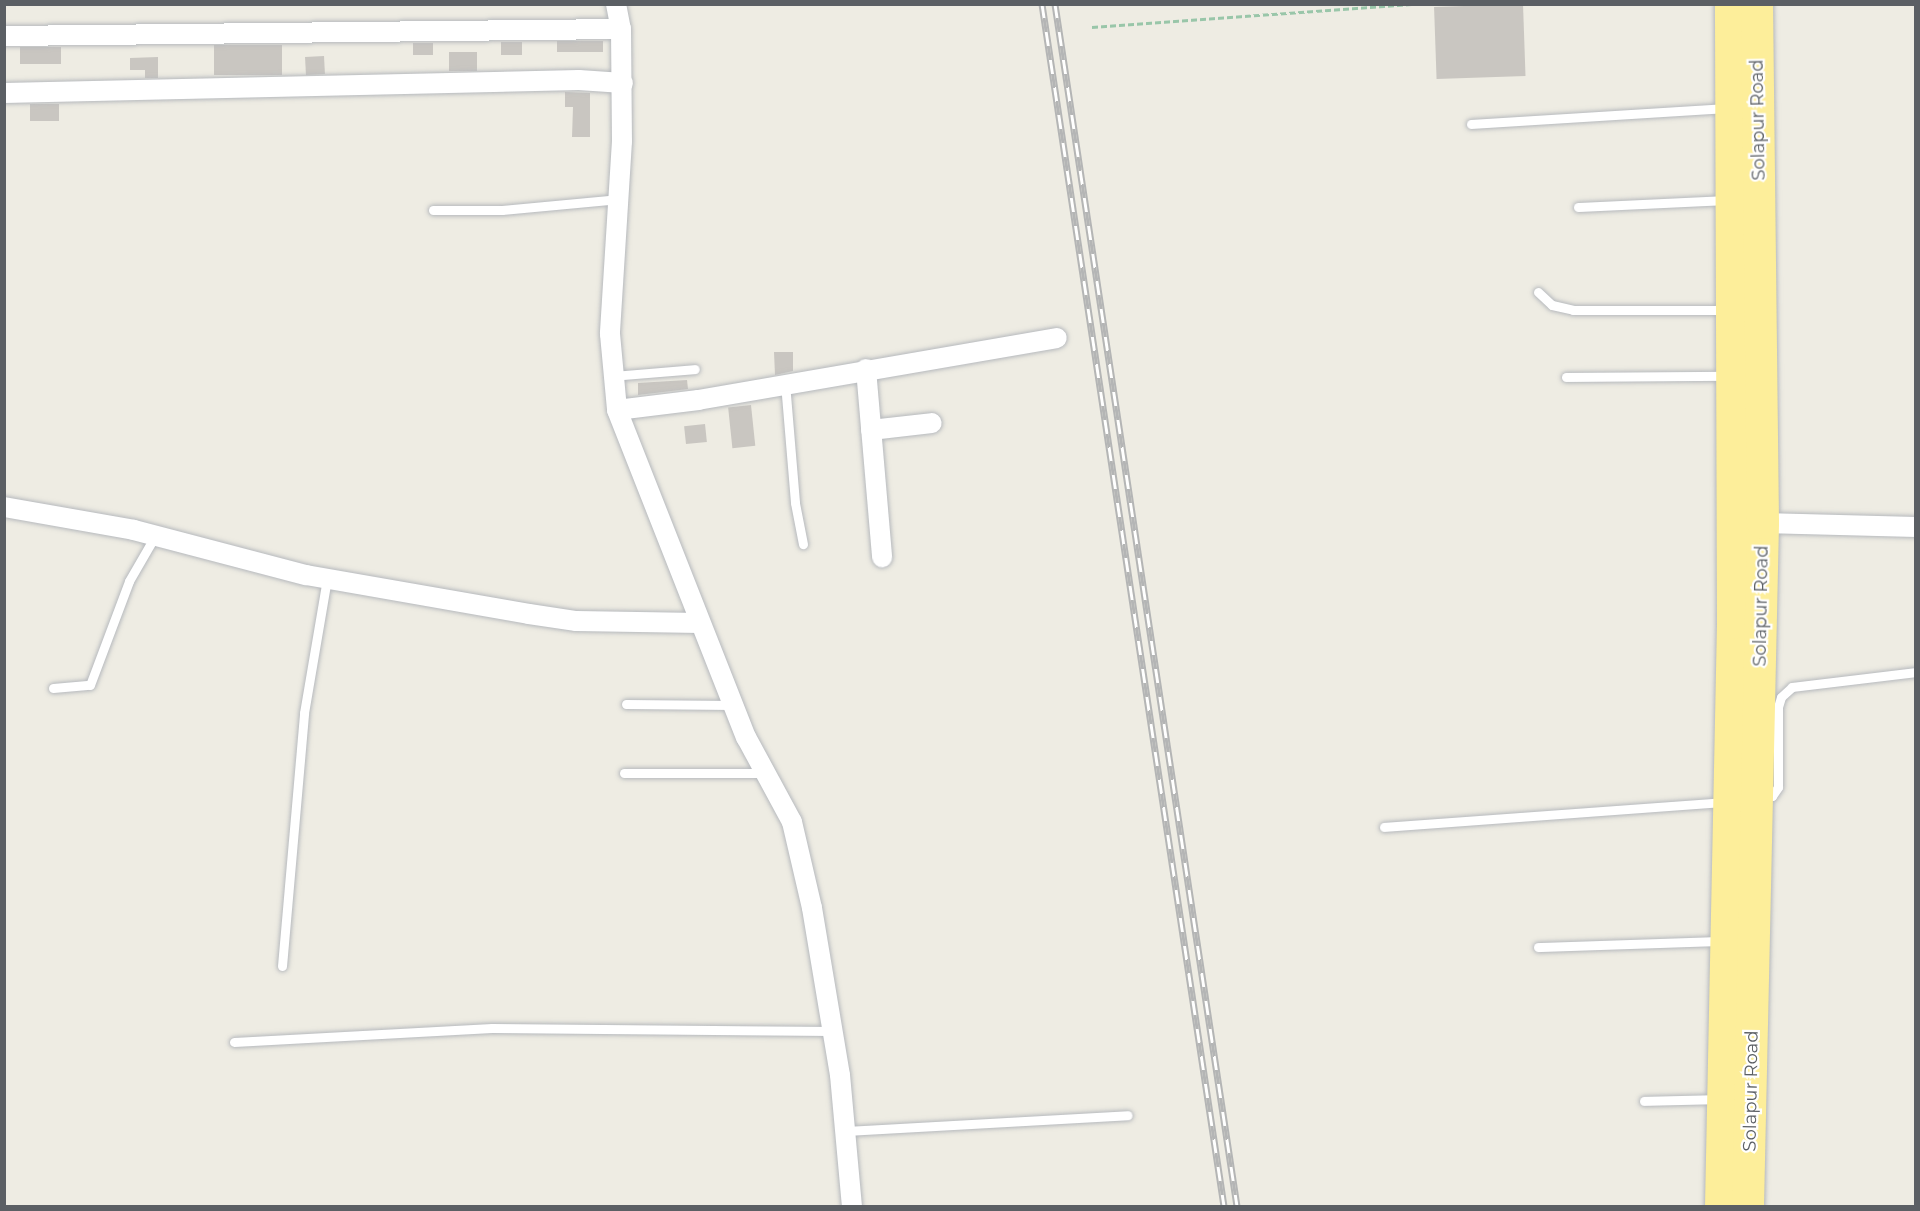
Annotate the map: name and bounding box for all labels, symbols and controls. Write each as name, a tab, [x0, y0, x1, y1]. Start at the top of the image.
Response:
street label: Solapur Road	[1746, 59, 1770, 181]
street label: Solapur Road	[1749, 545, 1773, 667]
street label: Solapur Road	[1739, 1030, 1763, 1152]

